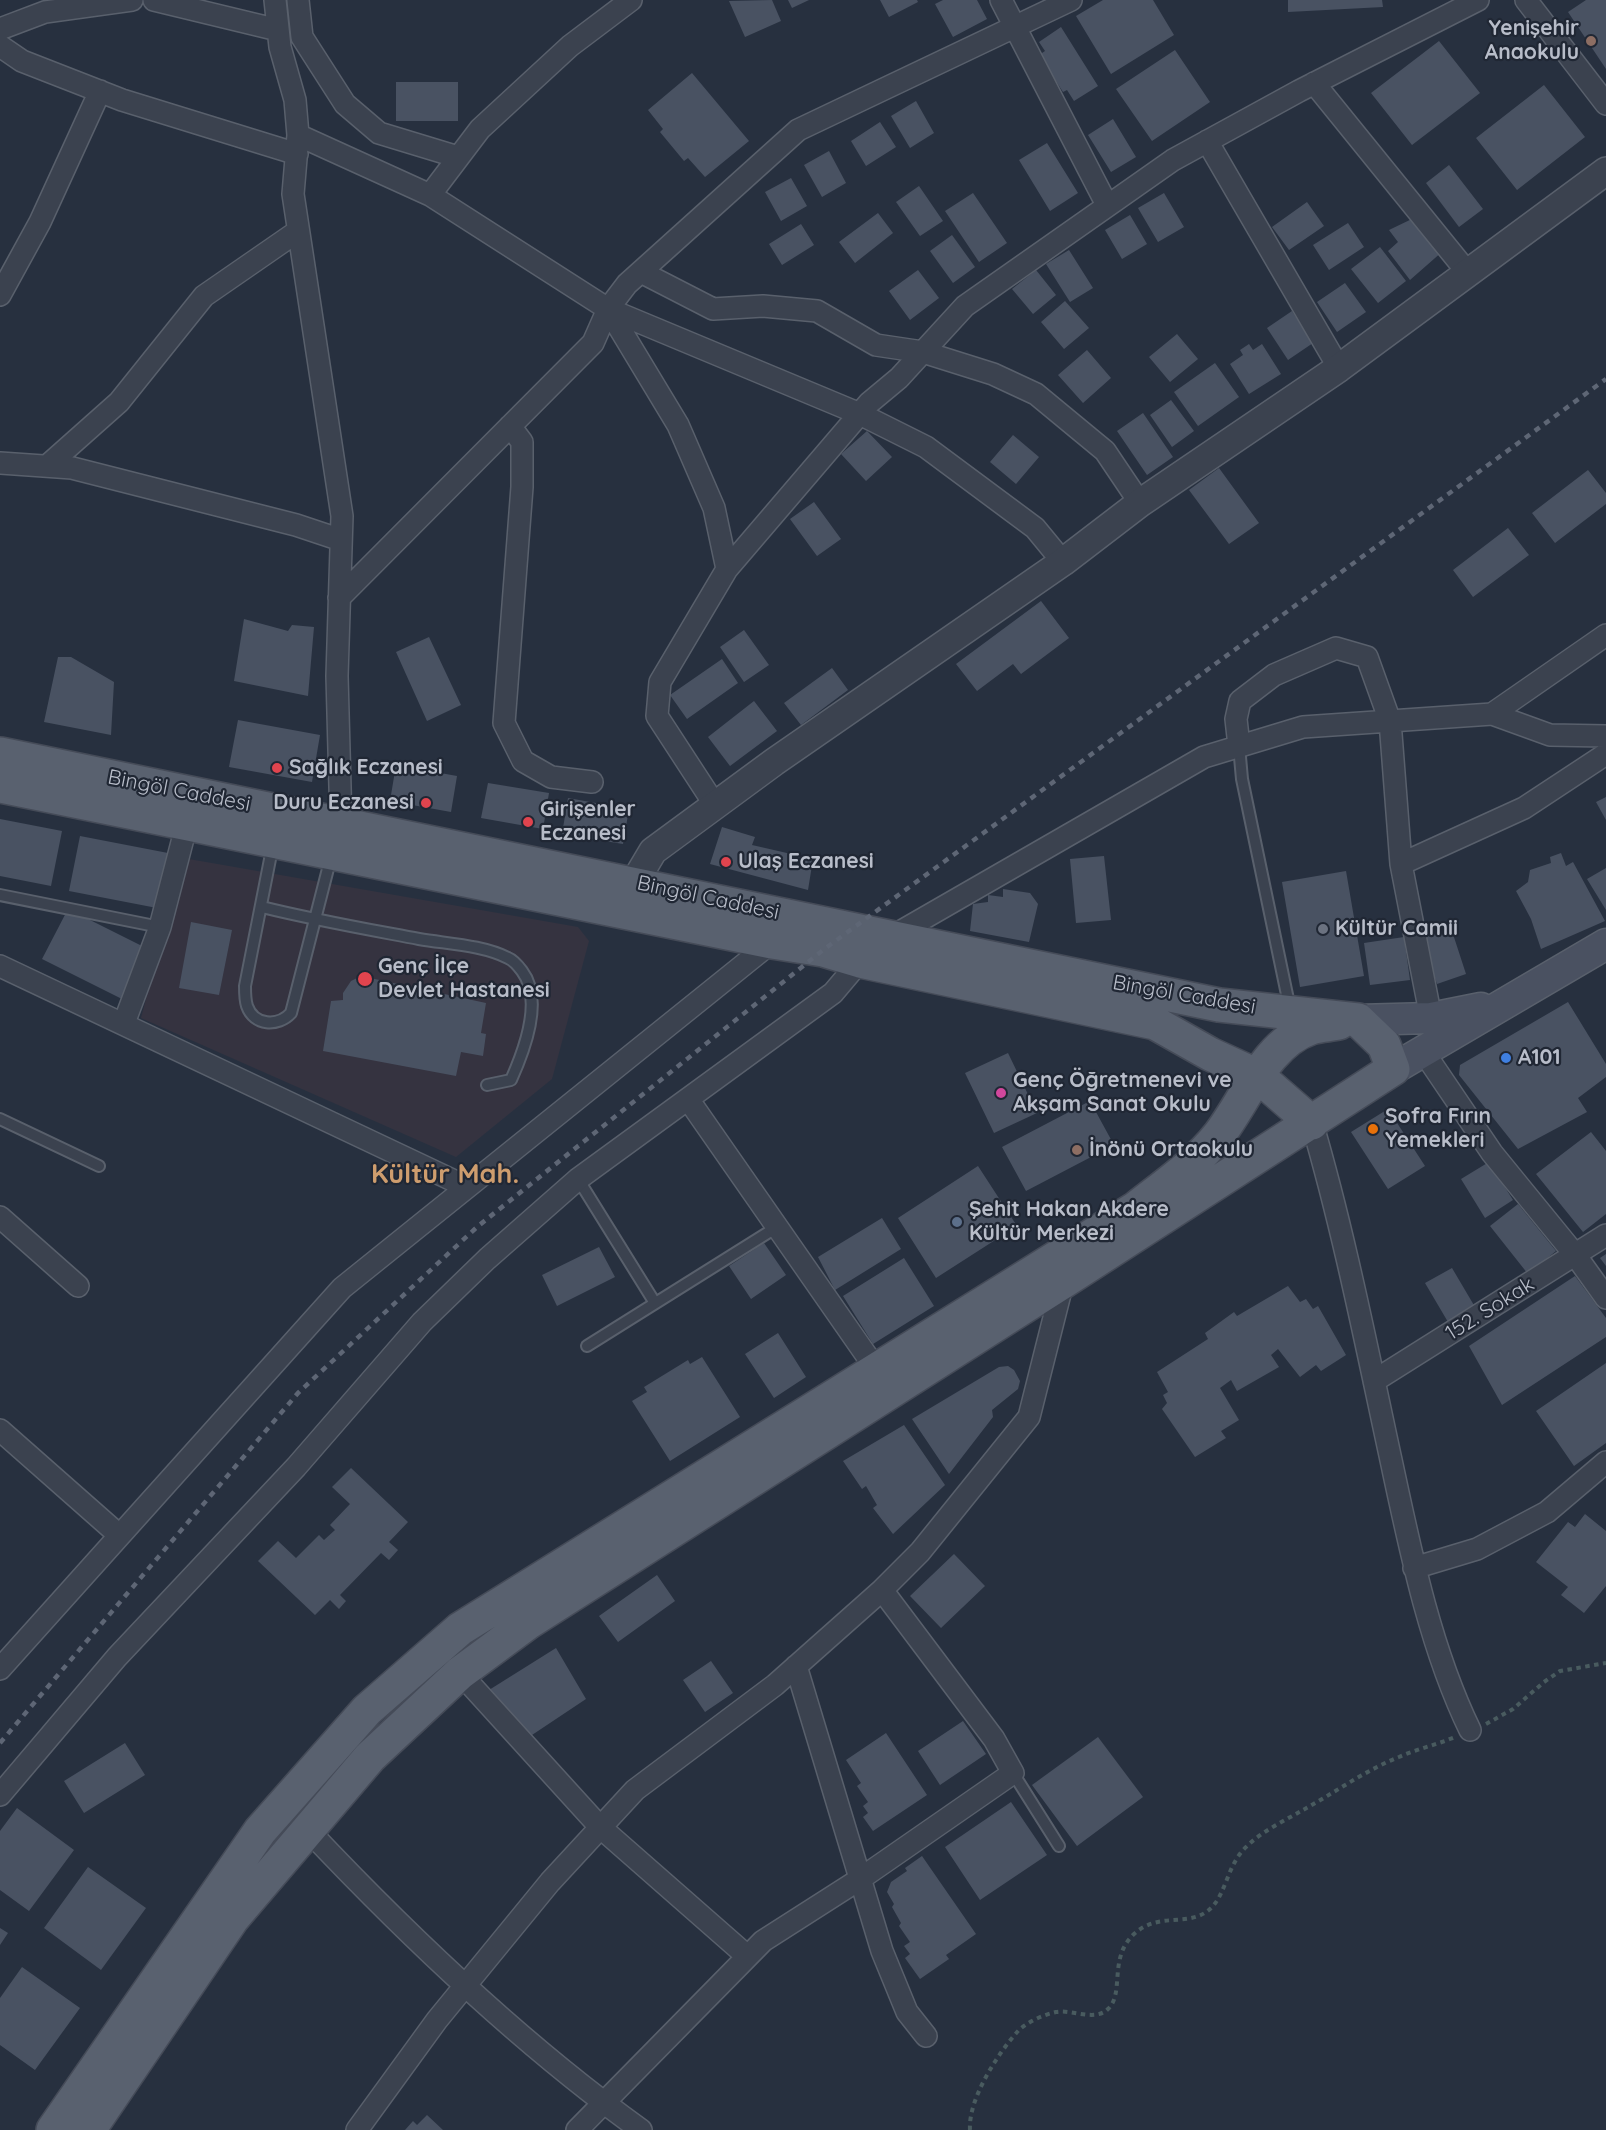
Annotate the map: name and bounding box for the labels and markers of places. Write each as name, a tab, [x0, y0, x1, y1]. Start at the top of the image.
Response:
place label: Yenişehir Anaokulu	[1485, 16, 1579, 66]
marker: Yenişehir Anaokulu	[1584, 34, 1598, 48]
place label: Sağlık Eczanesi	[289, 755, 443, 781]
marker: Sağlık Eczanesi	[270, 761, 284, 775]
place label: Duru Eczanesi	[273, 790, 414, 816]
marker: Duru Eczanesi	[419, 796, 433, 810]
place label: Girişenler Eczanesi	[540, 797, 636, 847]
marker: Girişenler Eczanesi	[521, 815, 535, 829]
place label: Ulaş Eczanesi	[738, 849, 874, 875]
marker: Ulaş Eczanesi	[719, 855, 733, 869]
place label: Kültür Camii	[1335, 916, 1458, 942]
marker: Kültür Camii	[1316, 922, 1330, 936]
place label: Genç İlçe Devlet Hastanesi	[378, 954, 550, 1004]
marker: Genç İlçe Devlet Hastanesi	[356, 970, 374, 988]
place label: A101	[1518, 1045, 1561, 1071]
marker: A101	[1499, 1051, 1513, 1065]
place label: Genç Öğretmenevi ve Akşam Sanat Okulu	[1013, 1068, 1232, 1118]
marker: Genç Öğretmenevi ve Akşam Sanat Okulu	[994, 1086, 1008, 1100]
place label: Sofra Fırın Yemekleri	[1385, 1104, 1491, 1154]
marker: Sofra Fırın Yemekleri	[1366, 1122, 1380, 1136]
place label: İnönü Ortaokulu	[1089, 1137, 1253, 1163]
marker: İnönü Ortaokulu	[1070, 1143, 1084, 1157]
place label: Şehit Hakan Akdere Kültür Merkezi	[969, 1197, 1169, 1247]
marker: Şehit Hakan Akdere Kültür Merkezi	[950, 1215, 964, 1229]

